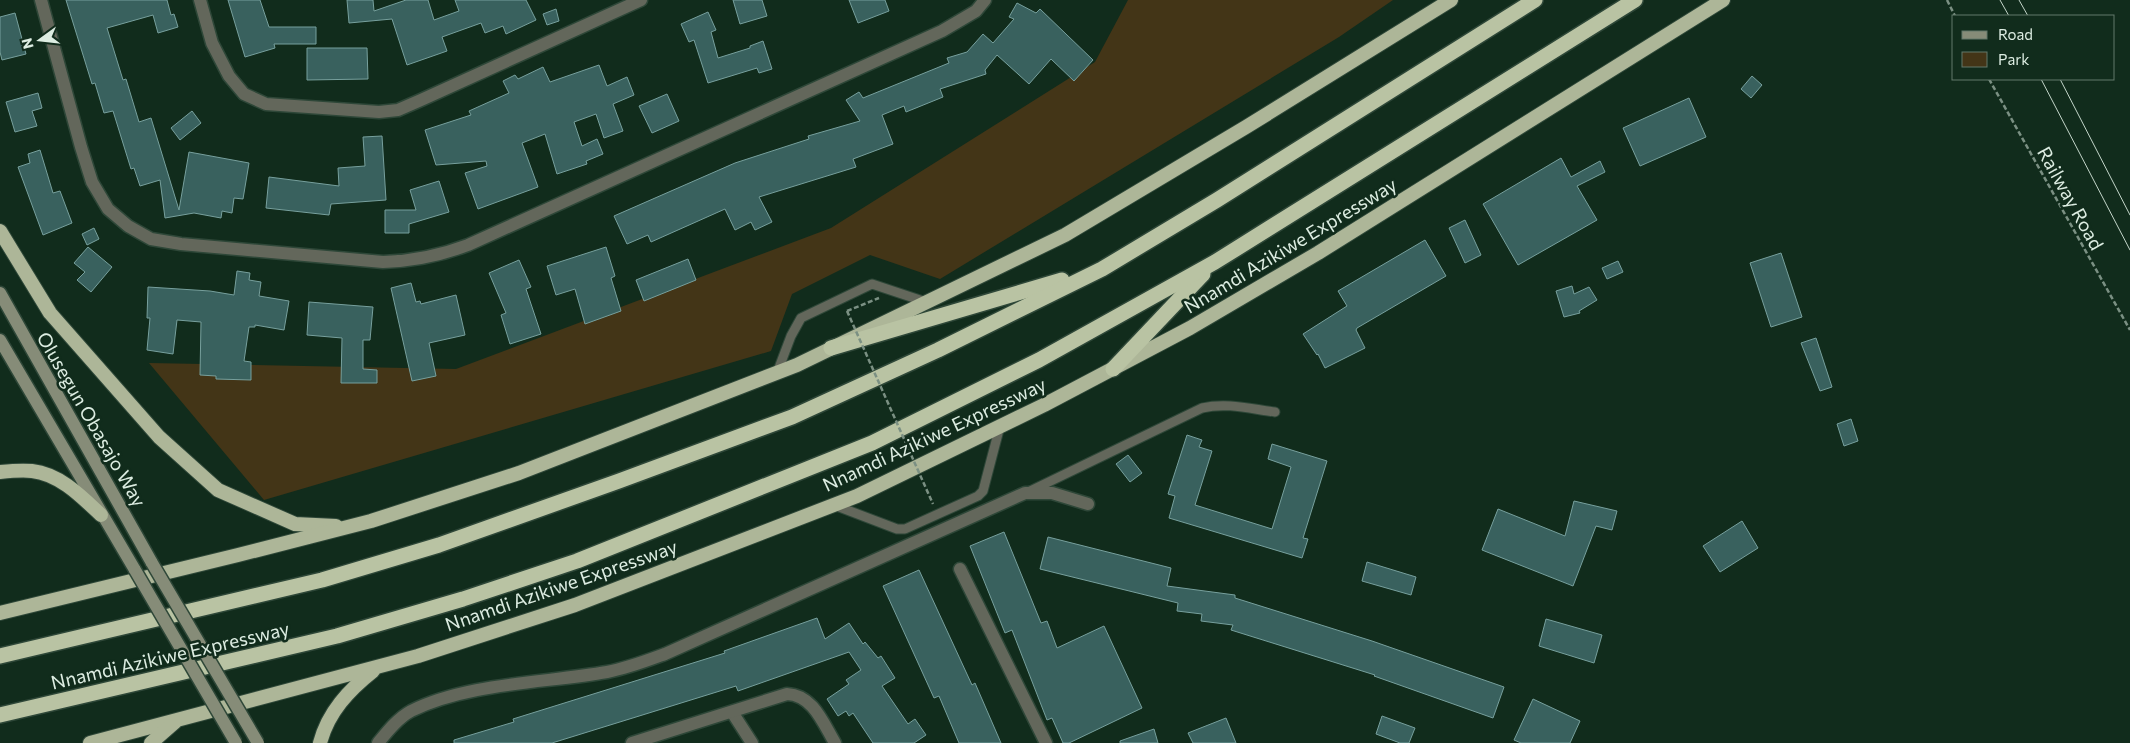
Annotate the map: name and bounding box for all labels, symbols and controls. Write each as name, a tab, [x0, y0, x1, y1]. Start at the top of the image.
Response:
north arrow	[15, 15, 65, 65]
legend	[1952, 15, 2115, 80]
text: Road	[1998, 25, 2033, 43]
text: N	[17, 36, 37, 51]
text: Park	[1998, 50, 2029, 68]
street label: Railway Road	[2033, 142, 2109, 254]
street label: Nnamdi Azikiwe Expressway	[1180, 172, 1401, 318]
street label: Olusegun Obasajo Way	[33, 327, 152, 511]
street label: Nnamdi Azikiwe Expressway	[819, 372, 1050, 496]
street label: Nnamdi Azikiwe Expressway	[442, 534, 680, 636]
street label: Nnamdi Azikiwe Expressway	[49, 616, 292, 694]

